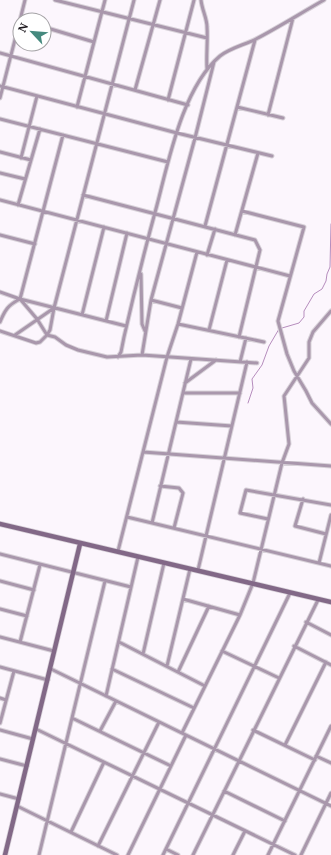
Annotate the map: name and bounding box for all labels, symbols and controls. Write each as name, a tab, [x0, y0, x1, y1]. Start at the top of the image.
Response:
north arrow	[12, 12, 52, 52]
text: N	[14, 20, 31, 35]

